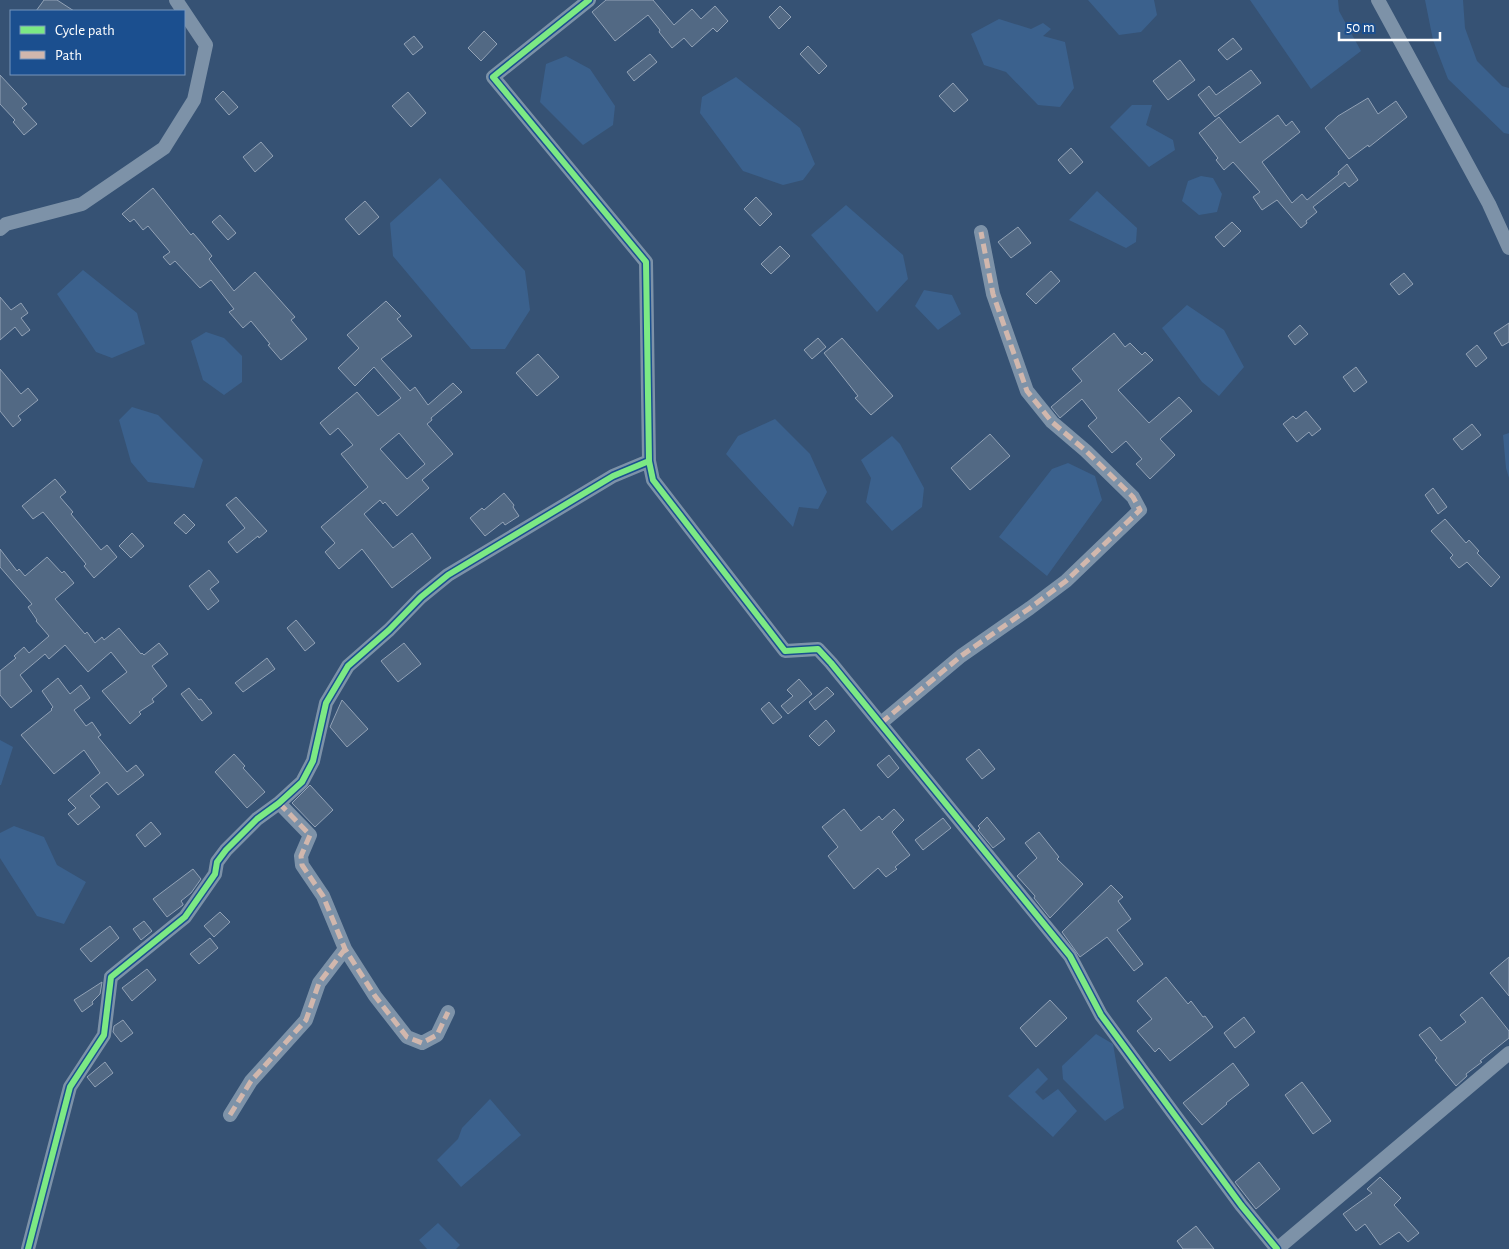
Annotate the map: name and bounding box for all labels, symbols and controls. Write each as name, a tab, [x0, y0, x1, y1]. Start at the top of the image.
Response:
legend	[10, 10, 185, 75]
scale bar	[1339, 10, 1440, 42]
text: 50 m	[1346, 20, 1375, 35]
text: Cycle path	[55, 23, 115, 38]
text: Path	[55, 48, 82, 63]

